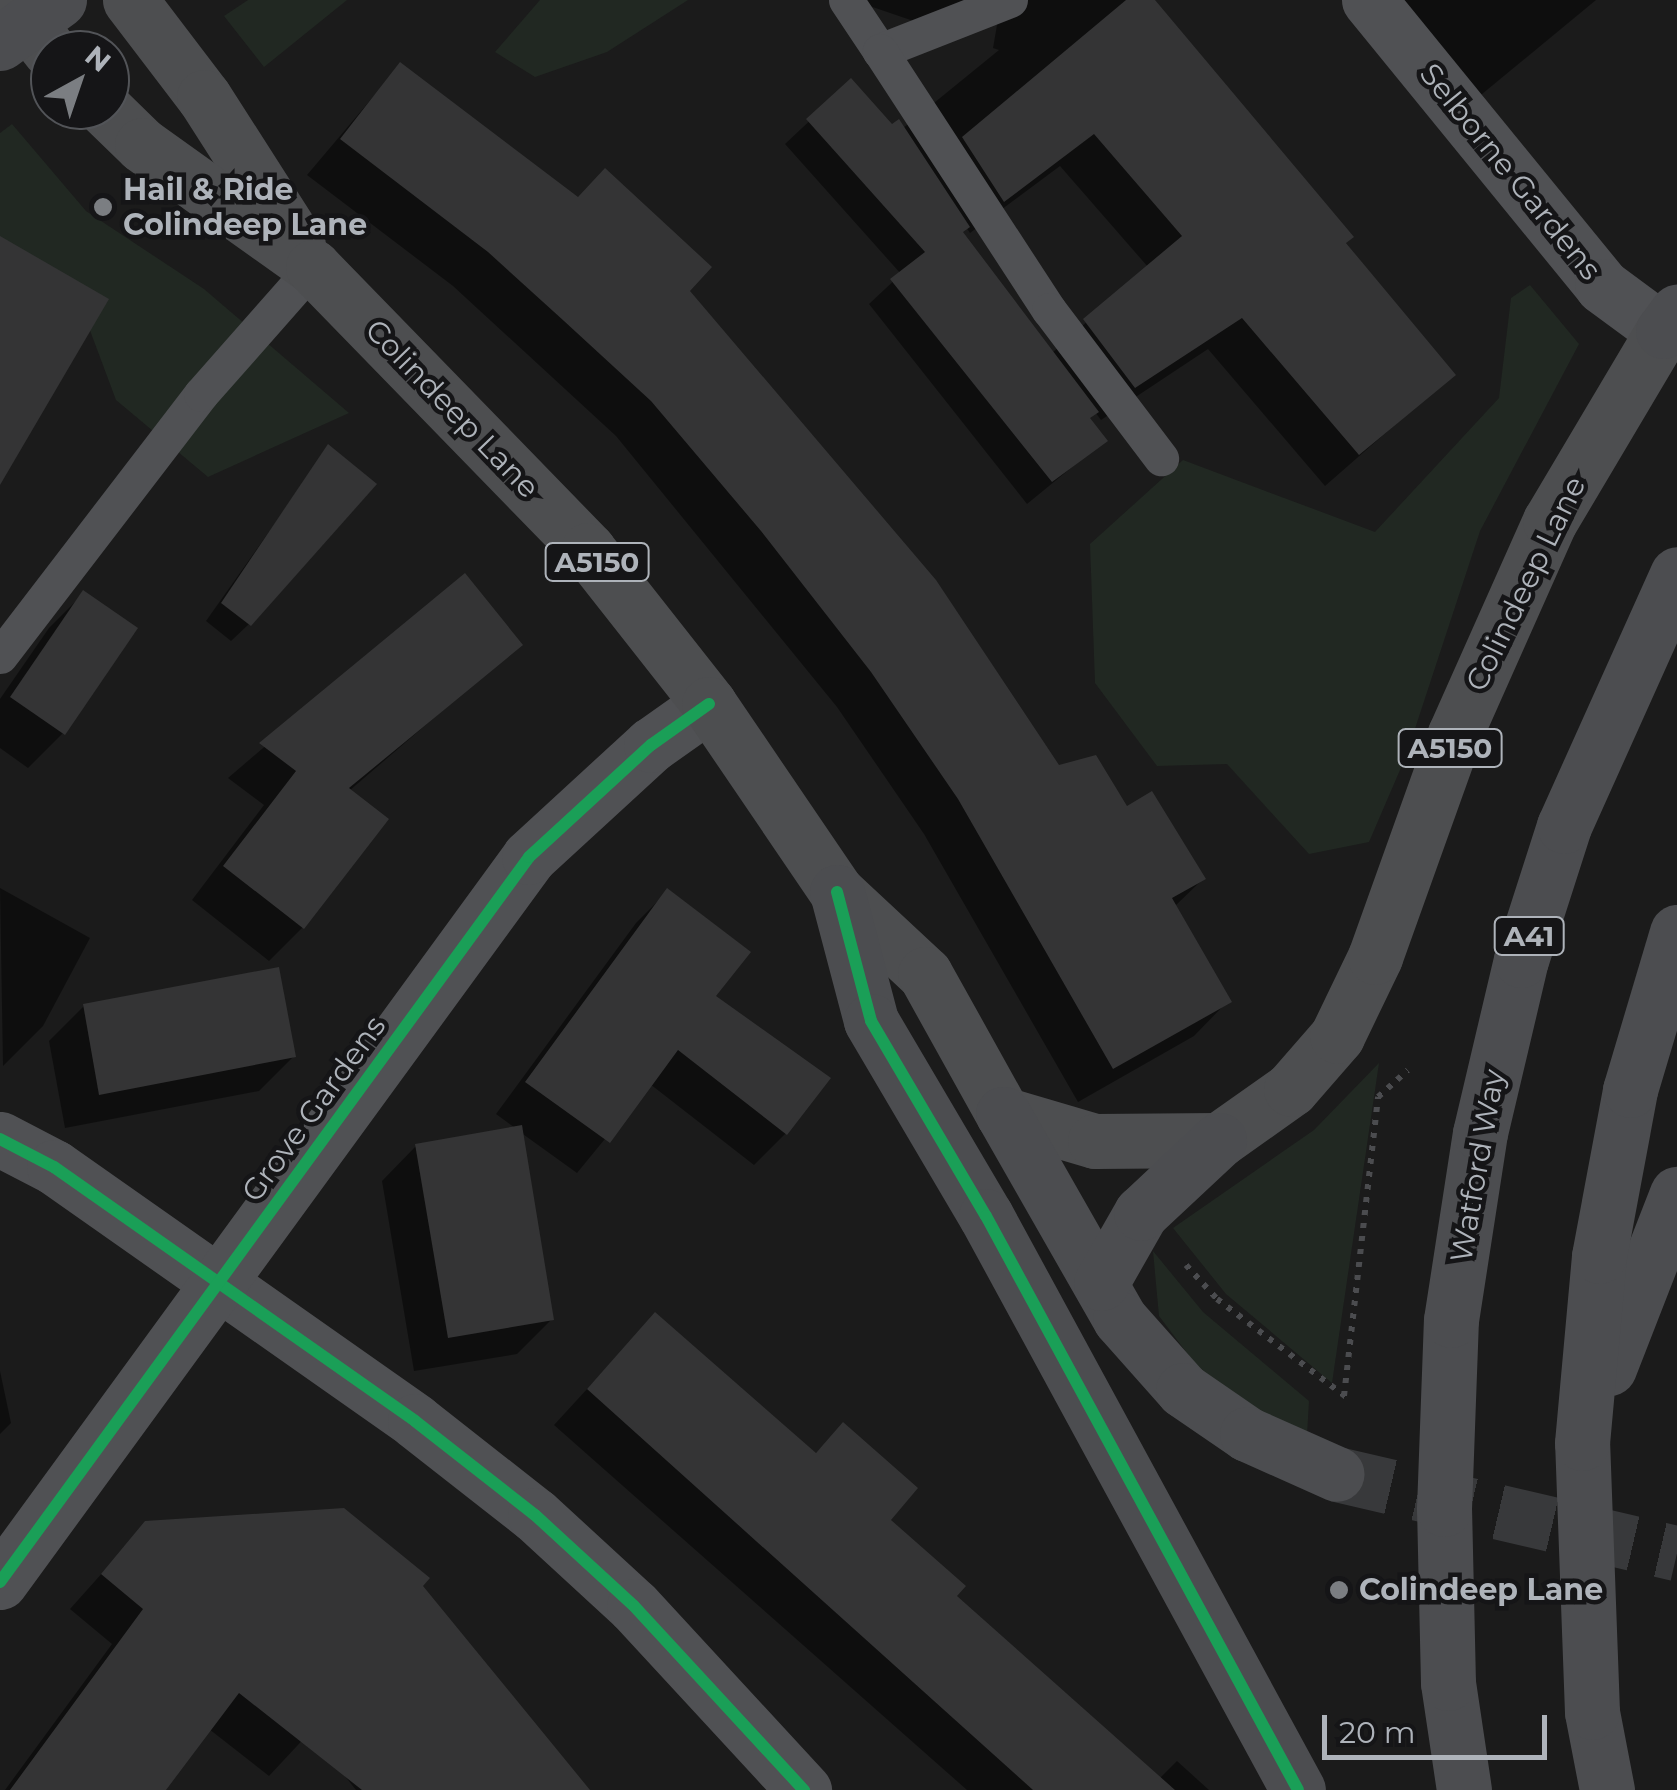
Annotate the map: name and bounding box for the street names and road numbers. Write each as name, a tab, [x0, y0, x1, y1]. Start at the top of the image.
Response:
street label: Selborne Gardens	[1412, 57, 1608, 287]
street label: Colindeep Lane	[358, 312, 546, 506]
street label: Colindeep Lane	[1458, 471, 1594, 697]
road number: A5150	[544, 539, 650, 585]
road number: A5150	[1398, 725, 1502, 771]
road number: A41	[1492, 913, 1566, 959]
street label: Grove Gardens	[235, 1009, 393, 1209]
street label: Watford Way	[1443, 1067, 1513, 1265]

